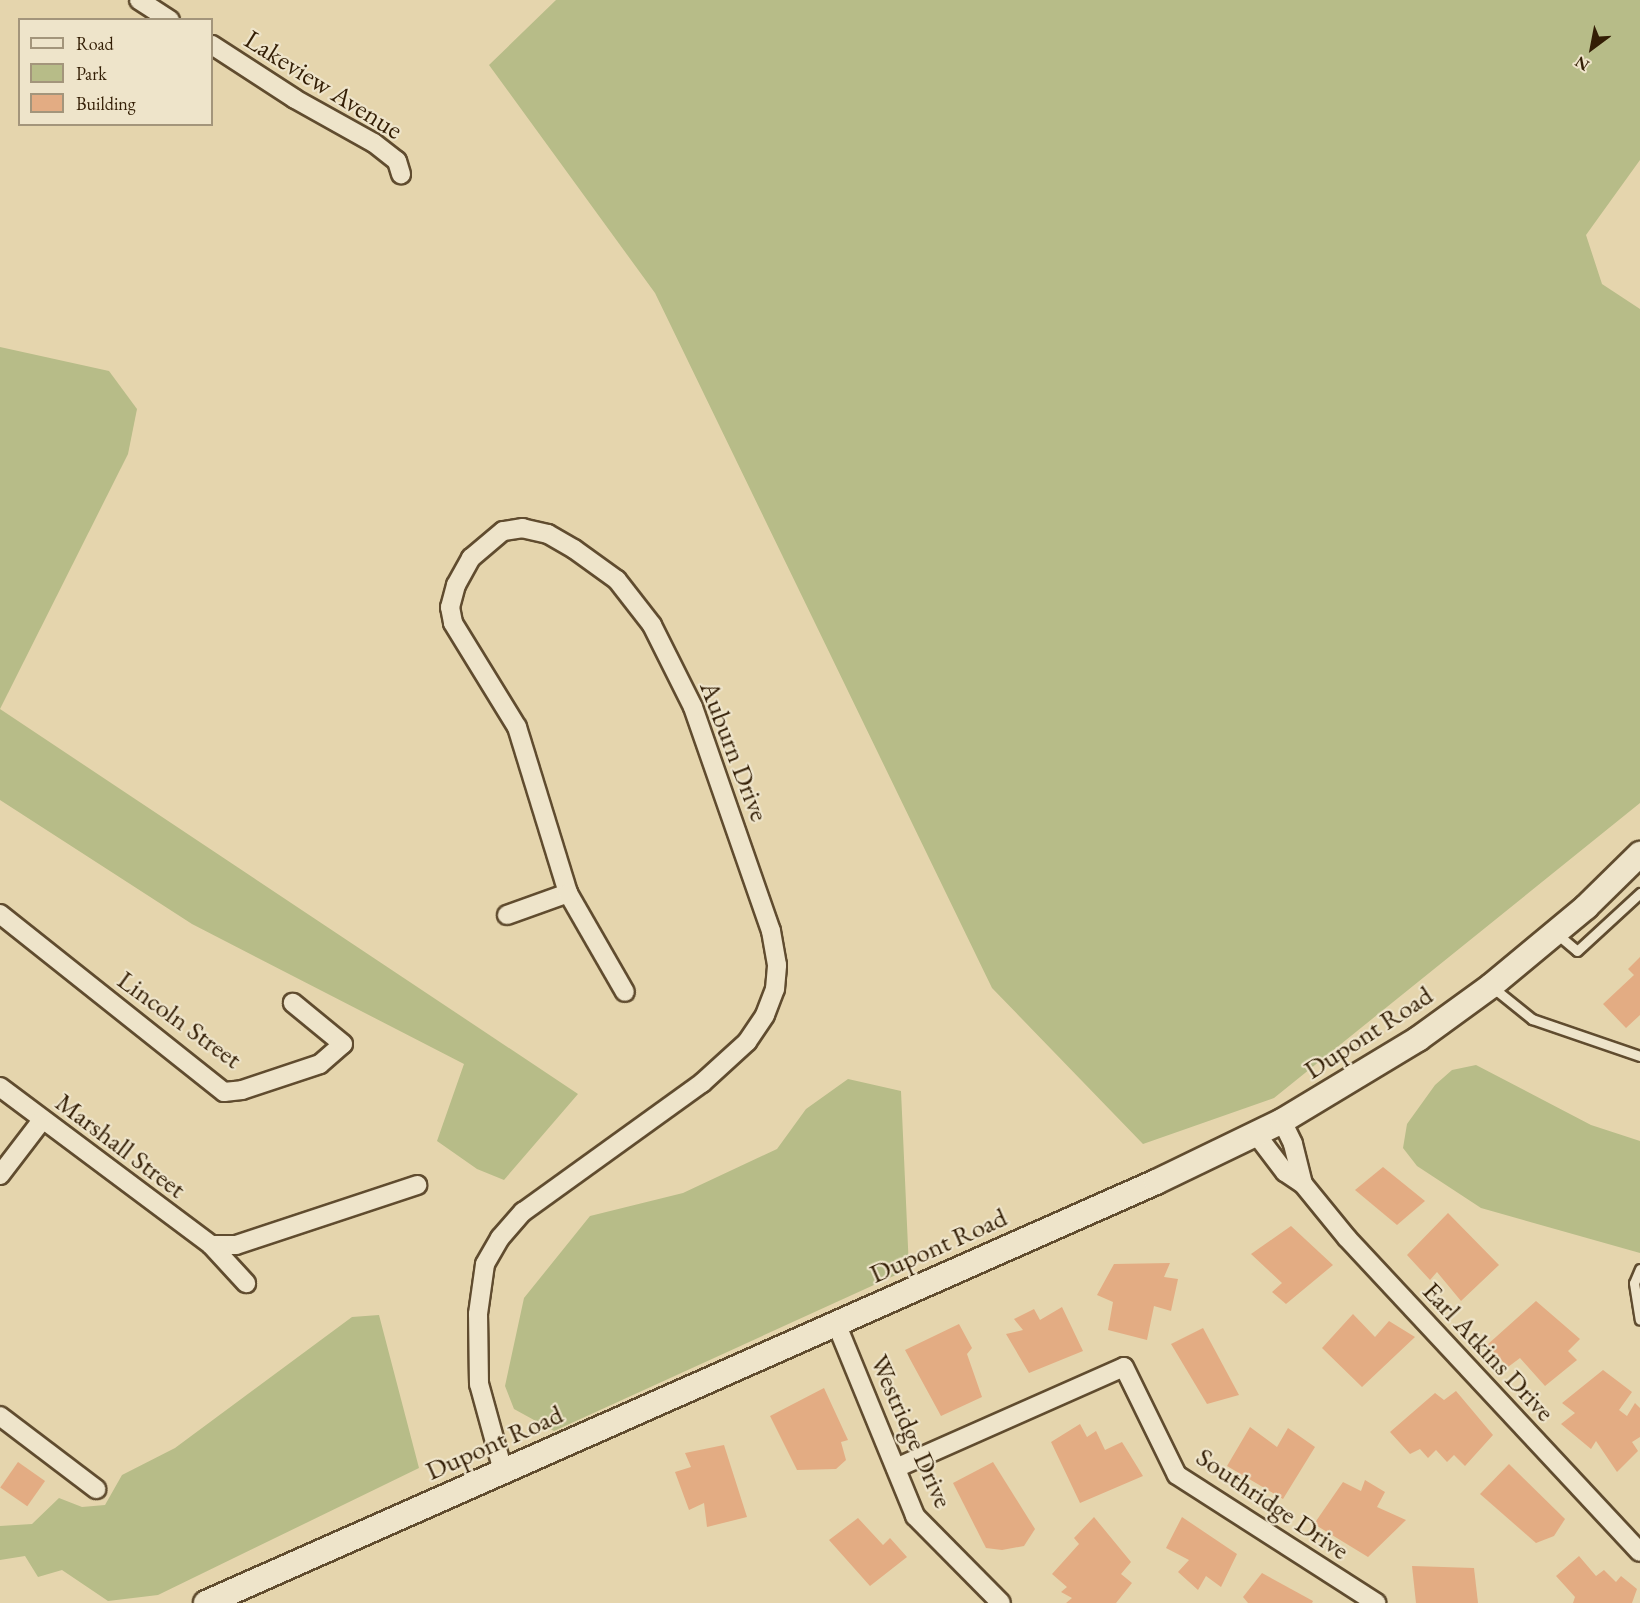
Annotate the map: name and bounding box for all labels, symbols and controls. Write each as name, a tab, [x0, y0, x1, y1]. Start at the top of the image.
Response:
legend	[18, 18, 213, 126]
north arrow	[1562, 18, 1622, 78]
street label: Lakeview Avenue	[239, 23, 409, 145]
text: Road	[76, 32, 114, 55]
text: N	[1571, 51, 1593, 76]
text: Park	[76, 62, 107, 85]
text: Building	[76, 92, 136, 115]
street label: Auburn Drive	[693, 676, 777, 826]
street label: Lincoln Street	[112, 963, 248, 1075]
street label: Dupont Road	[1298, 978, 1438, 1086]
street label: Marshall Street	[49, 1086, 193, 1204]
street label: Dupont Road	[864, 1200, 1012, 1290]
street label: Earl Atkins Drive	[1416, 1275, 1562, 1427]
street label: Westridge Drive	[864, 1349, 960, 1513]
street label: Dupont Road	[420, 1397, 568, 1487]
street label: Southridge Drive	[1190, 1440, 1356, 1566]

